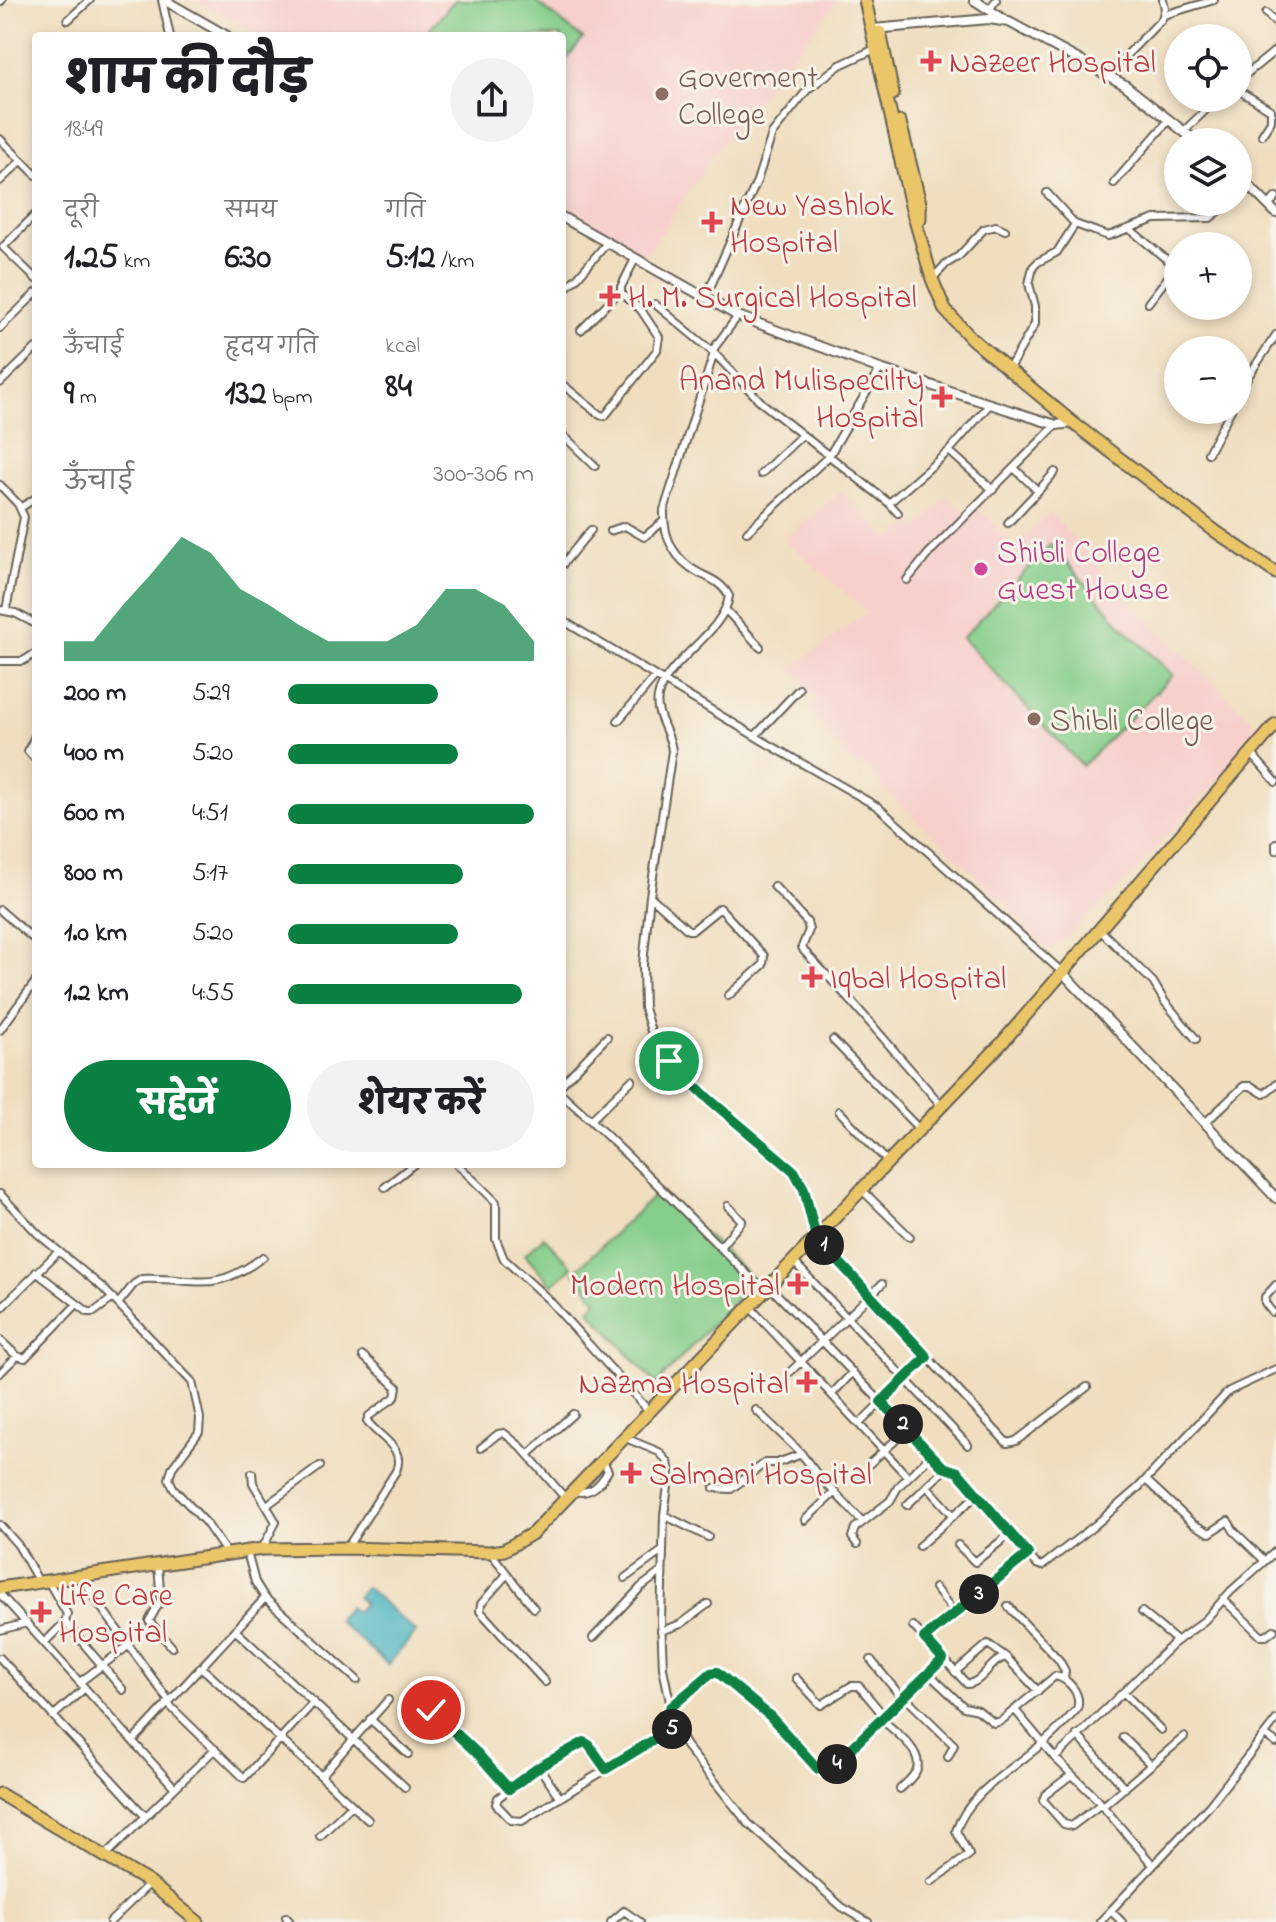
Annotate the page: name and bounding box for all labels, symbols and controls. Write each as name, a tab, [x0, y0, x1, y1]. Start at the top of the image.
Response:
map controls	[1164, 24, 1252, 424]
button: locate	[1164, 24, 1252, 112]
place label: Nazeer Hospital	[949, 41, 1156, 88]
text: शाम की दौड़	[64, 49, 310, 113]
marker: Nazeer Hospital	[920, 50, 942, 72]
place label: Goverment College	[678, 56, 818, 140]
button: share	[450, 58, 534, 142]
marker: Goverment College	[653, 85, 671, 103]
text: 18:49	[64, 111, 103, 149]
button: layers	[1164, 128, 1252, 216]
place label: New Yashlok Hospital	[730, 184, 894, 268]
text: दूरी	[64, 196, 99, 228]
text: समय	[225, 196, 277, 228]
text: गति	[385, 196, 425, 228]
marker: New Yashlok Hospital	[701, 211, 723, 233]
button: +	[1164, 232, 1252, 320]
text: 1.25	[64, 234, 118, 284]
text: 6:30	[225, 234, 271, 284]
text: 5:12	[385, 234, 435, 284]
text: km	[118, 246, 150, 278]
text: /km	[435, 246, 474, 278]
place label: H. M. Surgical Hospital	[628, 276, 917, 323]
marker: H. M. Surgical Hospital	[599, 285, 621, 307]
text: kcal	[385, 331, 420, 363]
text: ऊँचाई	[64, 332, 123, 364]
text: हृदय गति	[225, 332, 318, 364]
button: −	[1164, 336, 1252, 424]
place label: Anand Mulispecilty Hospital	[679, 359, 924, 443]
text: 84	[385, 363, 412, 413]
text: 9	[64, 370, 74, 420]
text: 132	[225, 370, 266, 420]
text: m	[74, 382, 97, 414]
text: bpm	[266, 382, 313, 414]
marker: Anand Mulispecilty Hospital	[931, 386, 953, 408]
text: 300–306 m	[433, 456, 534, 494]
text: ऊँचाई	[64, 464, 134, 502]
place label: Shibli College Guest House	[997, 531, 1169, 615]
marker: Shibli College Guest House	[972, 560, 990, 578]
text: 200 m	[64, 675, 126, 713]
text: 5:29	[192, 675, 230, 713]
place label: Shibli College	[1050, 699, 1214, 746]
marker: Shibli College	[1025, 710, 1043, 728]
text: 400 m	[64, 735, 124, 773]
text: 5:20	[192, 735, 233, 773]
text: 600 m	[64, 795, 125, 833]
text: 4:51	[192, 795, 228, 833]
text: 800 m	[64, 855, 123, 893]
text: 5:17	[192, 855, 228, 893]
text: 1.0 km	[64, 915, 127, 953]
text: 5:20	[192, 915, 233, 953]
place label: Iqbal Hospital	[830, 957, 1006, 1004]
marker: Iqbal Hospital	[801, 966, 823, 988]
text: 1.2 km	[64, 975, 129, 1013]
text: 4:55	[192, 975, 235, 1013]
pin	[635, 1027, 703, 1095]
icon: arrive	[647, 1039, 691, 1083]
button: सहेजें	[64, 1060, 291, 1152]
button: शेयर करें	[307, 1060, 534, 1152]
pin: 1	[804, 1225, 844, 1265]
text: 1	[821, 1229, 828, 1261]
place label: Modern Hospital	[570, 1264, 780, 1311]
marker: Modern Hospital	[787, 1273, 809, 1295]
place label: Nazma Hospital	[579, 1362, 789, 1409]
marker: Nazma Hospital	[796, 1371, 818, 1393]
pin: 2	[883, 1404, 923, 1444]
text: 2	[898, 1408, 908, 1440]
place label: Salmani Hospital	[649, 1453, 872, 1500]
marker: Salmani Hospital	[620, 1462, 642, 1484]
place label: Life Care Hospital	[59, 1574, 174, 1658]
pin: 3	[959, 1574, 999, 1614]
text: 3	[974, 1578, 984, 1610]
marker: Life Care Hospital	[30, 1601, 52, 1623]
pin	[397, 1676, 465, 1744]
icon: check	[409, 1688, 453, 1732]
pin: 5	[652, 1709, 692, 1749]
text: 5	[666, 1713, 678, 1745]
pin: 4	[817, 1744, 857, 1784]
text: 4	[832, 1748, 842, 1780]

